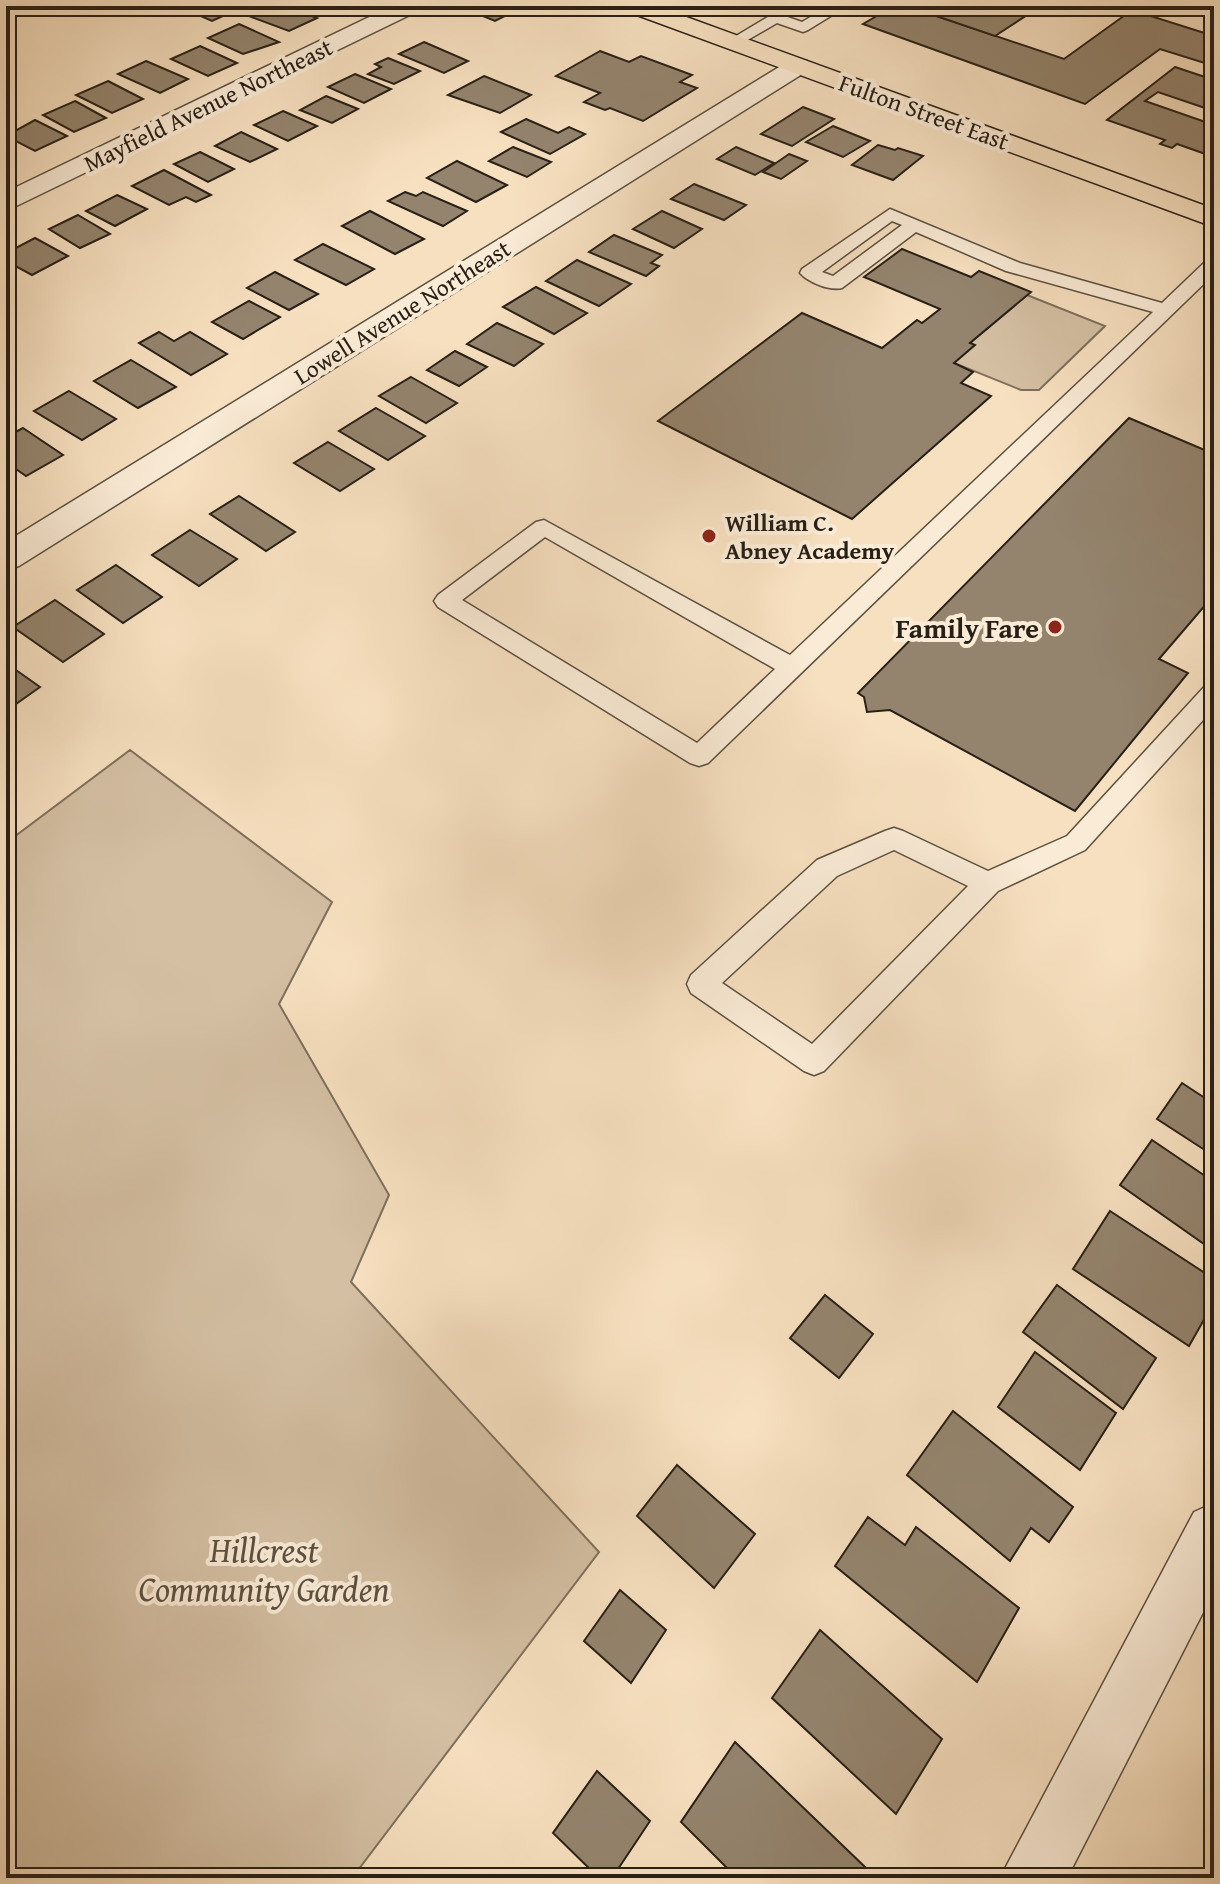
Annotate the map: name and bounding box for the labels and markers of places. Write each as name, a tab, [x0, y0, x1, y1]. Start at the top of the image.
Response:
place label: William C. Abney Academy	[725, 505, 895, 568]
marker: William C. Abney Academy	[700, 527, 718, 545]
place label: Family Fare	[895, 607, 1039, 648]
marker: Family Fare	[1046, 618, 1064, 636]

